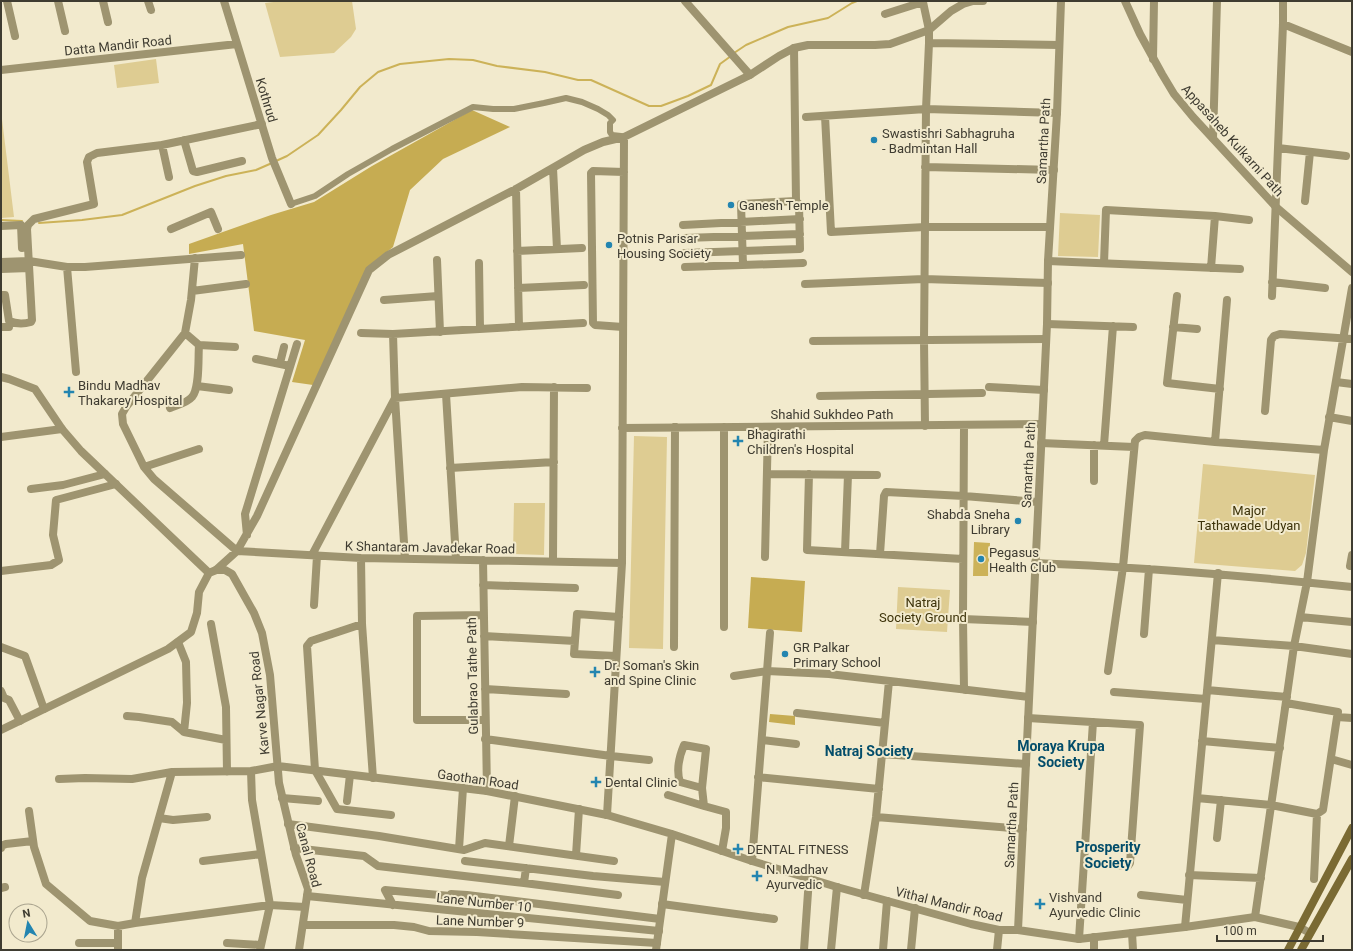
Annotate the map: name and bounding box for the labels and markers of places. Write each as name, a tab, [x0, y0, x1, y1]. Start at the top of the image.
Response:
place label: Swastishri Sabhagruha - Badmintan Hall	[882, 126, 1015, 156]
marker: Swastishri Sabhagruha - Badmintan Hall	[869, 135, 879, 145]
place label: Ganesh Temple	[739, 198, 829, 213]
marker: Ganesh Temple	[726, 200, 736, 210]
place label: Potnis Parisar Housing Society	[617, 231, 711, 261]
marker: Potnis Parisar Housing Society	[604, 240, 614, 250]
place label: Bindu Madhav Thakarey Hospital	[78, 378, 182, 408]
marker: Bindu Madhav Thakarey Hospital	[63, 386, 75, 398]
place label: Bhagirathi Children's Hospital	[747, 427, 854, 457]
marker: Bhagirathi Children's Hospital	[732, 435, 744, 447]
place label: Shabda Sneha Library	[927, 507, 1010, 537]
marker: Shabda Sneha Library	[1013, 516, 1023, 526]
place label: Pegasus Health Club	[989, 545, 1056, 575]
marker: Pegasus Health Club	[976, 554, 986, 564]
place label: GR Palkar Primary School	[793, 640, 881, 670]
marker: GR Palkar Primary School	[780, 649, 790, 659]
place label: Dr. Soman's Skin and Spine Clinic	[604, 658, 699, 688]
marker: Dr. Soman's Skin and Spine Clinic	[589, 666, 601, 678]
place label: Dental Clinic	[605, 775, 677, 790]
marker: Dental Clinic	[590, 776, 602, 788]
place label: DENTAL FITNESS	[747, 842, 849, 857]
marker: DENTAL FITNESS	[732, 843, 744, 855]
place label: N. Madhav Ayurvedic	[766, 862, 829, 892]
marker: N. Madhav Ayurvedic	[751, 870, 763, 882]
place label: Vishvand Ayurvedic Clinic	[1049, 890, 1141, 920]
marker: Vishvand Ayurvedic Clinic	[1034, 898, 1046, 910]

